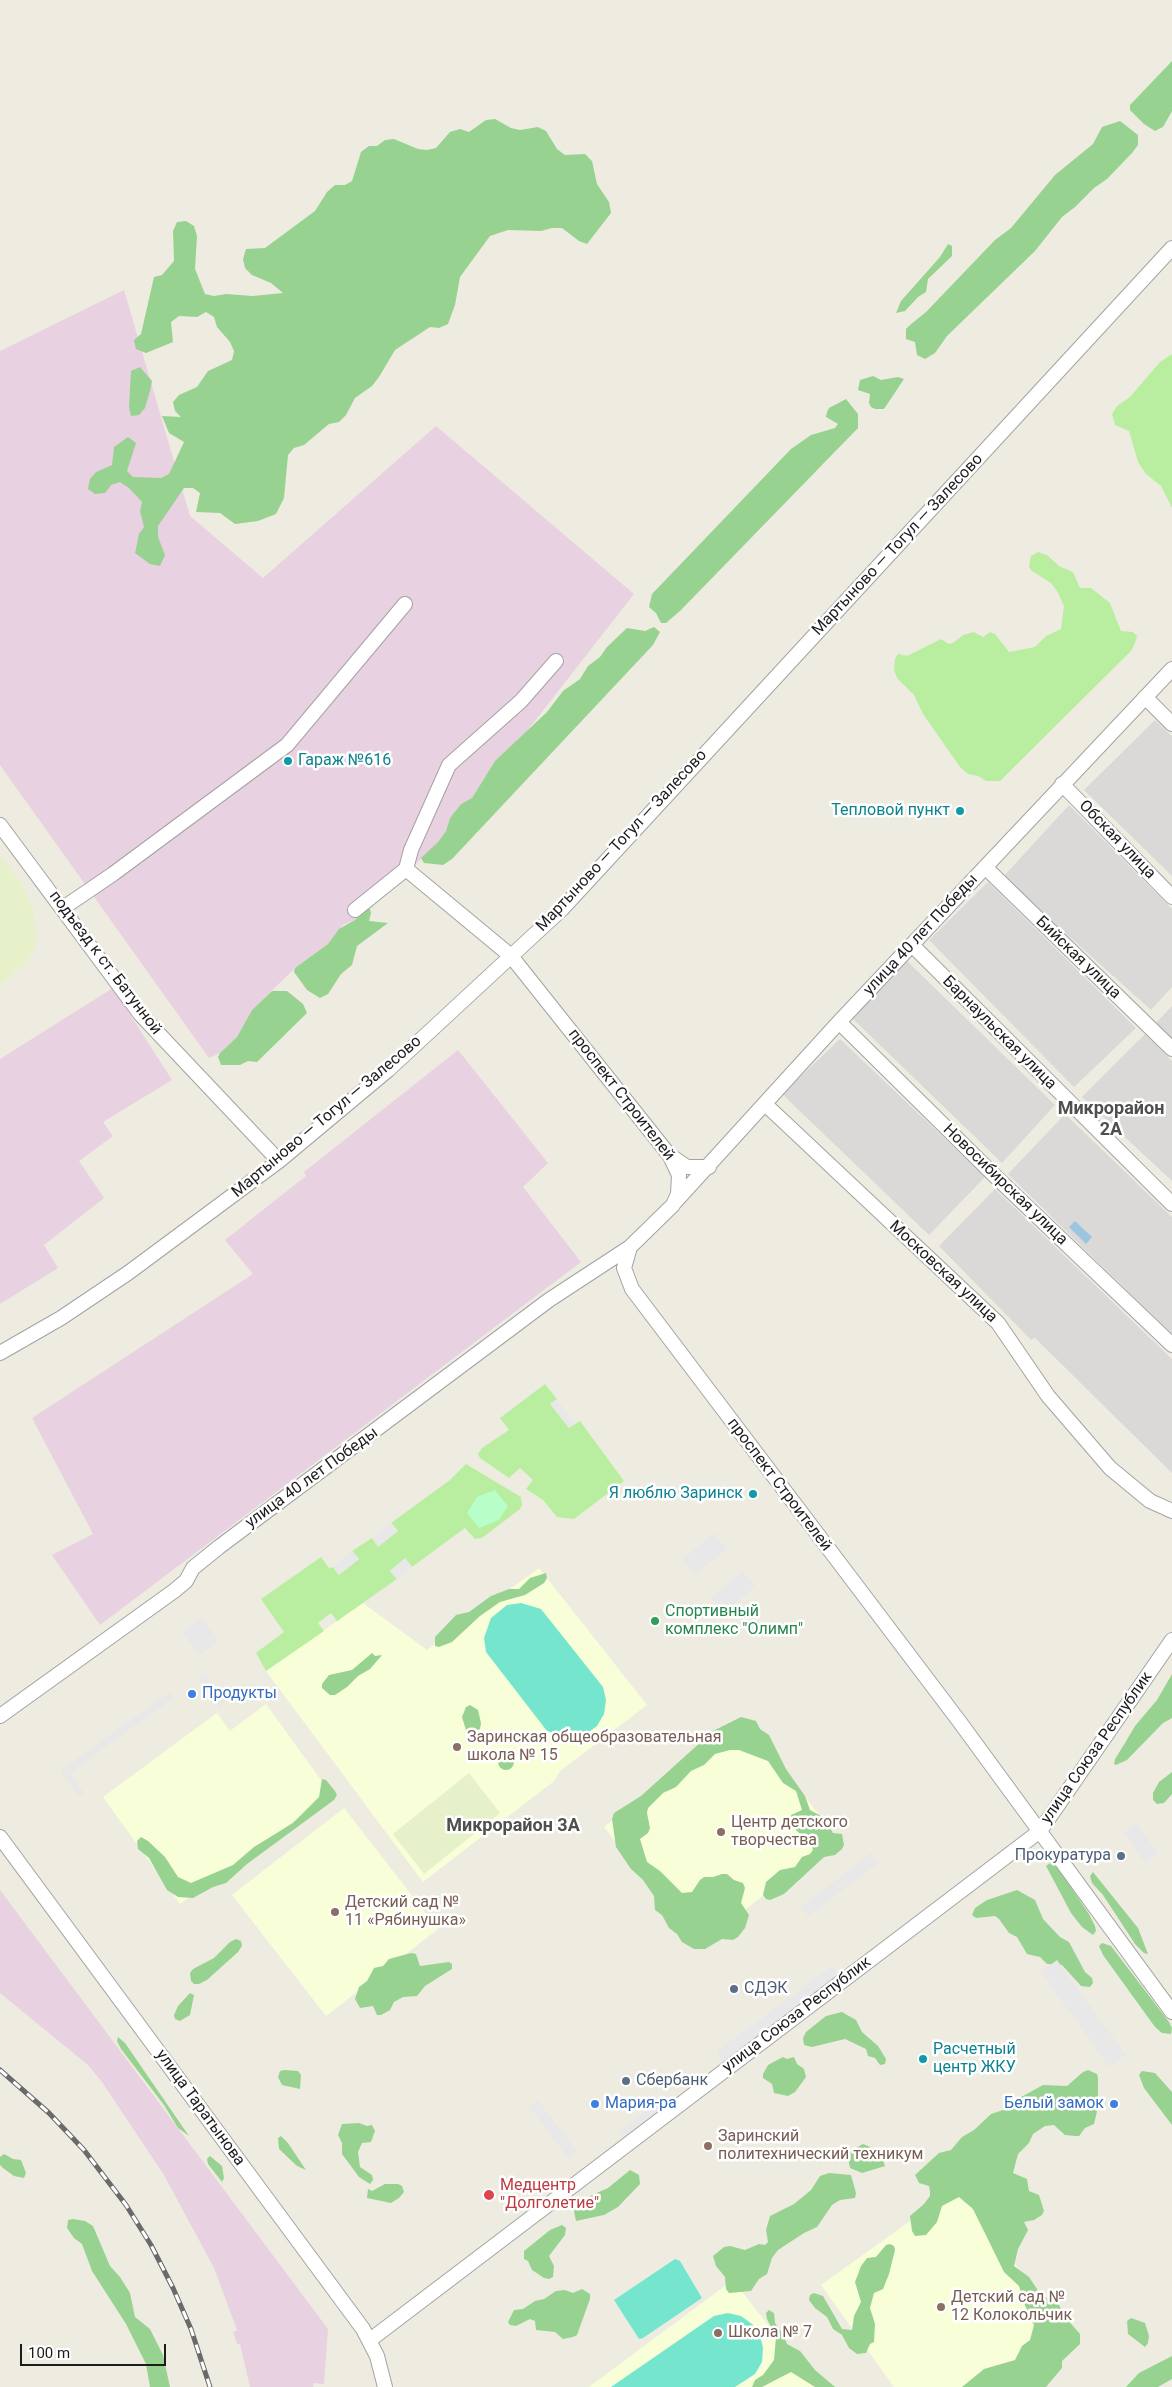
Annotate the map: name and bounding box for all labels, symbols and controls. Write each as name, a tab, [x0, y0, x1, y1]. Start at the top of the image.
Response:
street label: Мартыново — Тогул — Залесово	[809, 450, 987, 640]
street label: Мартыново — Тогул — Залесово	[533, 746, 711, 936]
place label: Гараж №616	[298, 751, 391, 771]
marker: Гараж №616	[282, 755, 294, 767]
street label: Обская улица	[1075, 797, 1159, 883]
place label: Тепловой пункт	[831, 801, 950, 821]
marker: Тепловой пункт	[954, 805, 966, 817]
street label: улица 40 лет Победы	[860, 870, 982, 1000]
street label: подъезд к ст. Батунной	[45, 887, 165, 1039]
street label: Бийская улица	[1031, 913, 1125, 1003]
street label: Барнаульская улица	[938, 972, 1060, 1094]
street label: проспект Строителей	[564, 1025, 678, 1165]
street label: Мартыново — Тогул — Залесово	[228, 1032, 426, 1202]
district label: Микрорайон 2А	[1058, 1098, 1164, 1140]
street label: Новосибирская улица	[939, 1121, 1071, 1249]
street label: Московская улица	[885, 1217, 1001, 1327]
street label: проспект Строителей	[723, 1415, 835, 1555]
street label: улица 40 лет Победы	[242, 1423, 382, 1533]
place label: Я люблю Заринск	[609, 1484, 743, 1504]
marker: Я люблю Заринск	[747, 1488, 759, 1500]
place label: Спортивный комплекс "Олимп"	[665, 1602, 803, 1640]
marker: Спортивный комплекс "Олимп"	[649, 1615, 661, 1627]
street label: улица Союза Республик	[1037, 1668, 1157, 1828]
place label: Продукты	[202, 1684, 277, 1704]
marker: Продукты	[186, 1688, 198, 1700]
place label: Заринская общеобразовательная школа № 15	[467, 1728, 722, 1766]
marker: Заринская общеобразовательная школа № 15	[451, 1741, 463, 1753]
place label: Центр детского творчества	[731, 1813, 848, 1851]
district label: Микрорайон 3А	[446, 1815, 580, 1837]
marker: Центр детского творчества	[715, 1826, 727, 1838]
place label: Прокуратура	[1015, 1846, 1111, 1866]
marker: Прокуратура	[1115, 1850, 1127, 1862]
place label: Детский сад № 11 «Рябинушка»	[345, 1893, 466, 1931]
marker: Детский сад № 11 «Рябинушка»	[329, 1906, 341, 1918]
street label: улица Союза Республик	[719, 1953, 875, 2077]
place label: СДЭК	[744, 1979, 788, 1999]
marker: СДЭК	[728, 1983, 740, 1995]
place label: Расчетный центр ЖКУ	[933, 2040, 1016, 2078]
street label: улица Таратынова	[151, 2046, 249, 2170]
marker: Расчетный центр ЖКУ	[917, 2053, 929, 2065]
place label: Сбербанк	[636, 2071, 708, 2091]
marker: Сбербанк	[620, 2075, 632, 2087]
place label: Мария-ра	[605, 2094, 677, 2114]
place label: Белый замок	[1004, 2094, 1104, 2114]
marker: Мария-ра	[589, 2098, 601, 2110]
marker: Белый замок	[1108, 2098, 1120, 2110]
place label: Заринский политехнический техникум	[718, 2127, 923, 2165]
marker: Заринский политехнический техникум	[702, 2140, 714, 2152]
place label: Медцентр "Долголетие"	[500, 2176, 599, 2214]
marker: Медцентр "Долголетие"	[482, 2188, 496, 2202]
place label: Детский сад № 12 Колокольчик	[951, 2288, 1072, 2326]
marker: Детский сад № 12 Колокольчик	[935, 2301, 947, 2313]
place label: Школа № 7	[728, 2323, 812, 2343]
marker: Школа № 7	[712, 2327, 724, 2339]
scale bar	[22, 2334, 169, 2366]
text: 100 m	[28, 2344, 70, 2362]

